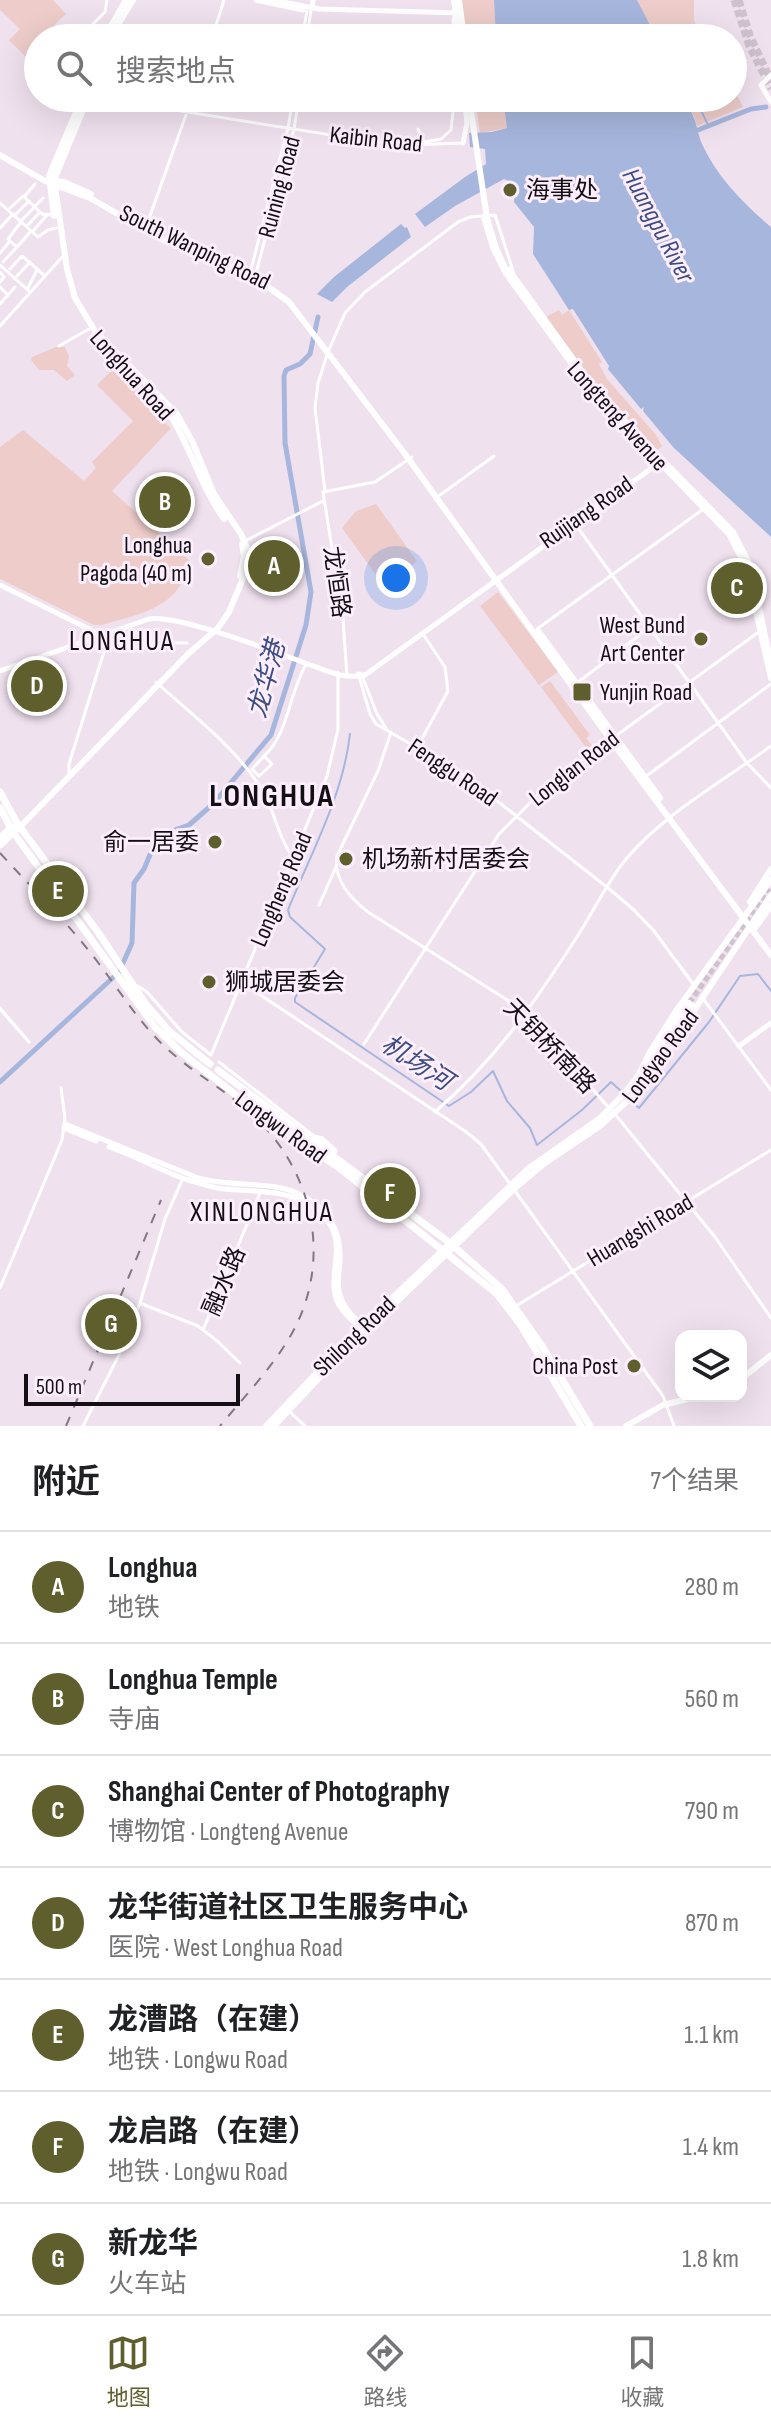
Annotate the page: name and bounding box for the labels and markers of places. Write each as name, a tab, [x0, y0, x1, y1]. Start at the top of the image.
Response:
place label: 海事处	[526, 176, 598, 205]
marker: 海事处	[501, 181, 519, 199]
pin: B	[139, 472, 191, 532]
place label: Longhua Pagoda (40 m)	[80, 531, 192, 588]
pin: A	[248, 536, 300, 596]
marker: Longhua Pagoda (40 m)	[199, 550, 217, 568]
pin: C	[711, 558, 763, 618]
place label: West Bund Art Center	[599, 611, 685, 668]
marker: West Bund Art Center	[692, 630, 710, 648]
pin: D	[11, 656, 63, 716]
place label: Yunjin Road	[600, 678, 692, 707]
marker: Yunjin Road	[571, 681, 593, 703]
place label: 俞一居委	[103, 828, 199, 857]
marker: 俞一居委	[206, 833, 224, 851]
place label: 机场新村居委会	[362, 845, 530, 874]
marker: 机场新村居委会	[337, 850, 355, 868]
pin: E	[32, 861, 84, 921]
place label: 狮城居委会	[225, 968, 345, 997]
marker: 狮城居委会	[200, 973, 218, 991]
pin: F	[364, 1163, 416, 1223]
pin: G	[85, 1294, 137, 1354]
place label: China Post	[532, 1352, 618, 1381]
marker: China Post	[625, 1357, 643, 1375]

